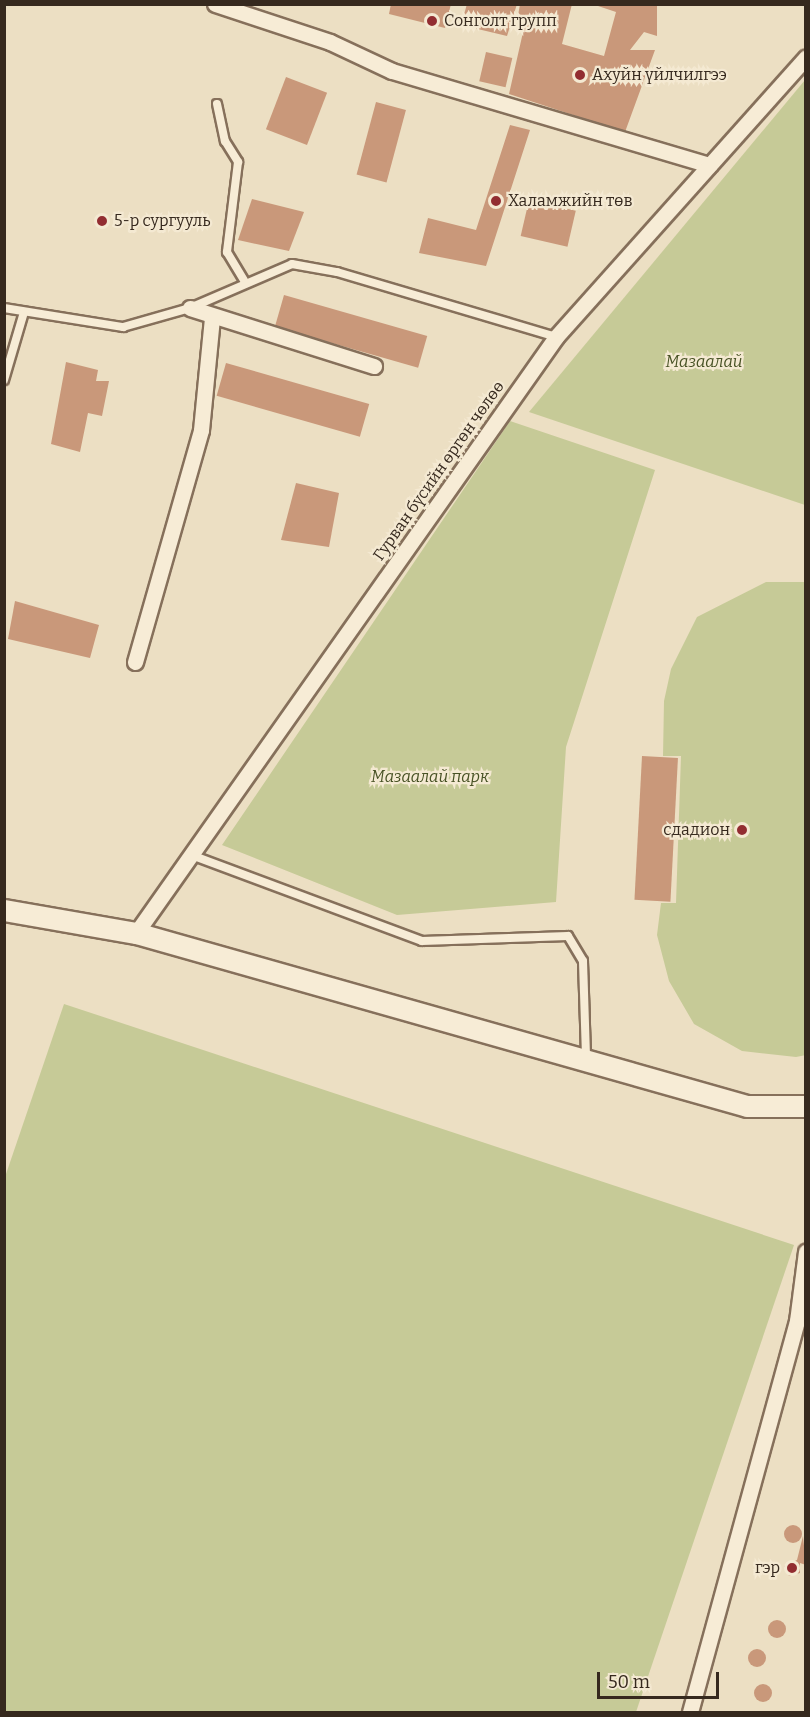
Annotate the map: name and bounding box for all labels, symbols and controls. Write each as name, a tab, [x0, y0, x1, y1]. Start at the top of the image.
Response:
place label: Сонголт групп	[444, 11, 557, 31]
marker: Сонголт групп	[425, 14, 439, 28]
place label: Ахуйн үйлчилгээ	[592, 65, 727, 85]
marker: Ахуйн үйлчилгээ	[573, 68, 587, 82]
place label: Халамжийн төв	[508, 191, 632, 211]
marker: Халамжийн төв	[489, 194, 503, 208]
place label: 5-р сургууль	[114, 211, 211, 231]
marker: 5-р сургууль	[95, 214, 109, 228]
park label: Мазаалай	[665, 352, 743, 372]
street label: Гурван бүсийн өргөн чөлөө	[369, 377, 509, 565]
park label: Мазаалай парк	[371, 767, 489, 787]
place label: сдадион	[663, 820, 730, 840]
marker: сдадион	[735, 823, 749, 837]
place label: гэр	[755, 1558, 780, 1578]
marker: гэр	[785, 1561, 799, 1575]
scale bar	[600, 1660, 722, 1698]
text: 50 m	[608, 1671, 650, 1693]

